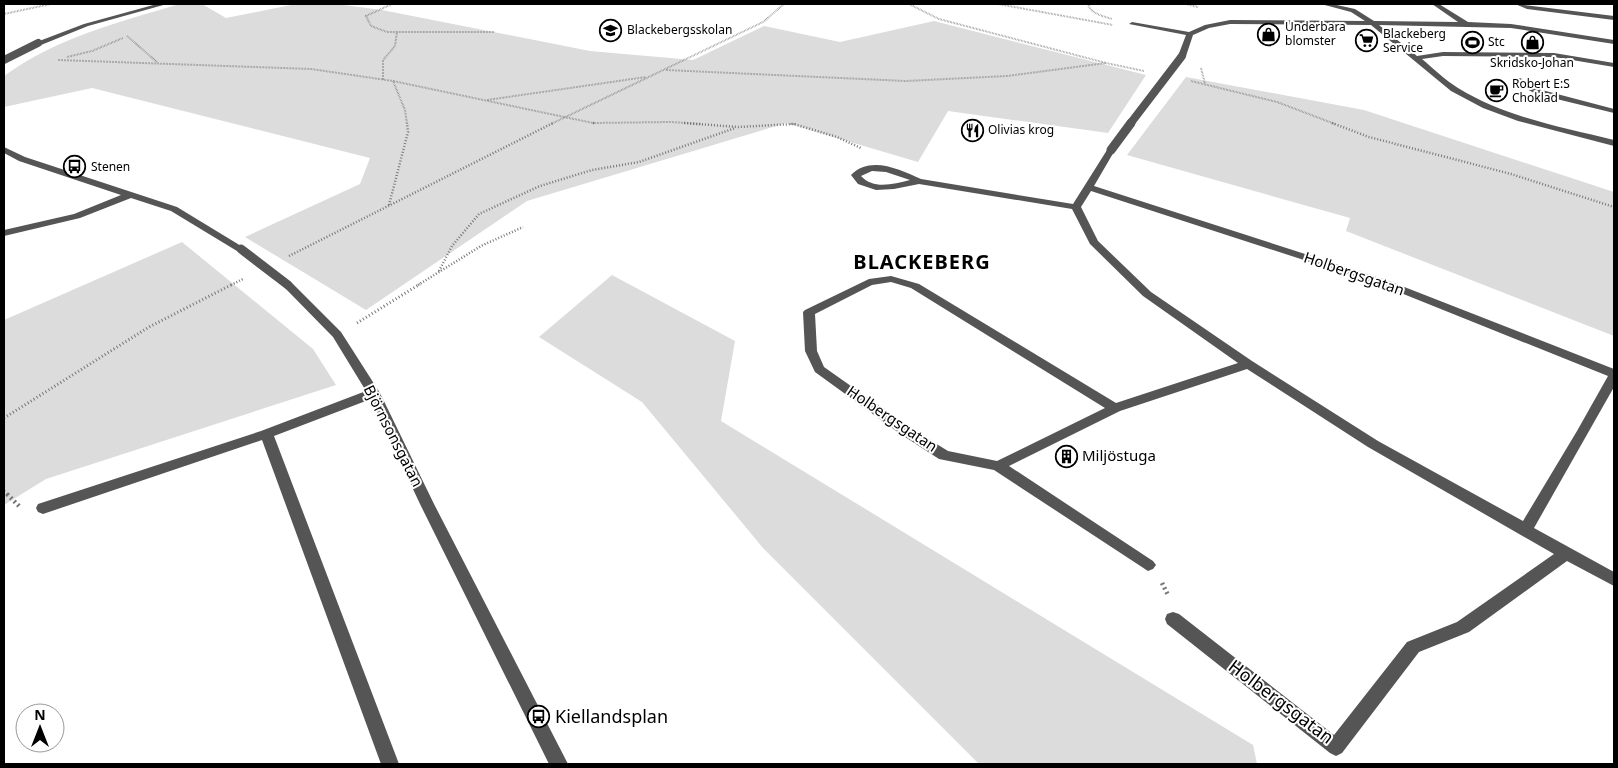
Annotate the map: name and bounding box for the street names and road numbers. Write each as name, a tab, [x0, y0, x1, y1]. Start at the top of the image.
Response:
street label: Holbergsgatan	[1301, 247, 1407, 300]
street label: Björnsonsgatan	[360, 381, 428, 490]
street label: Holbergsgatan	[843, 381, 942, 456]
street label: Holbergsgatan	[1224, 654, 1339, 749]

